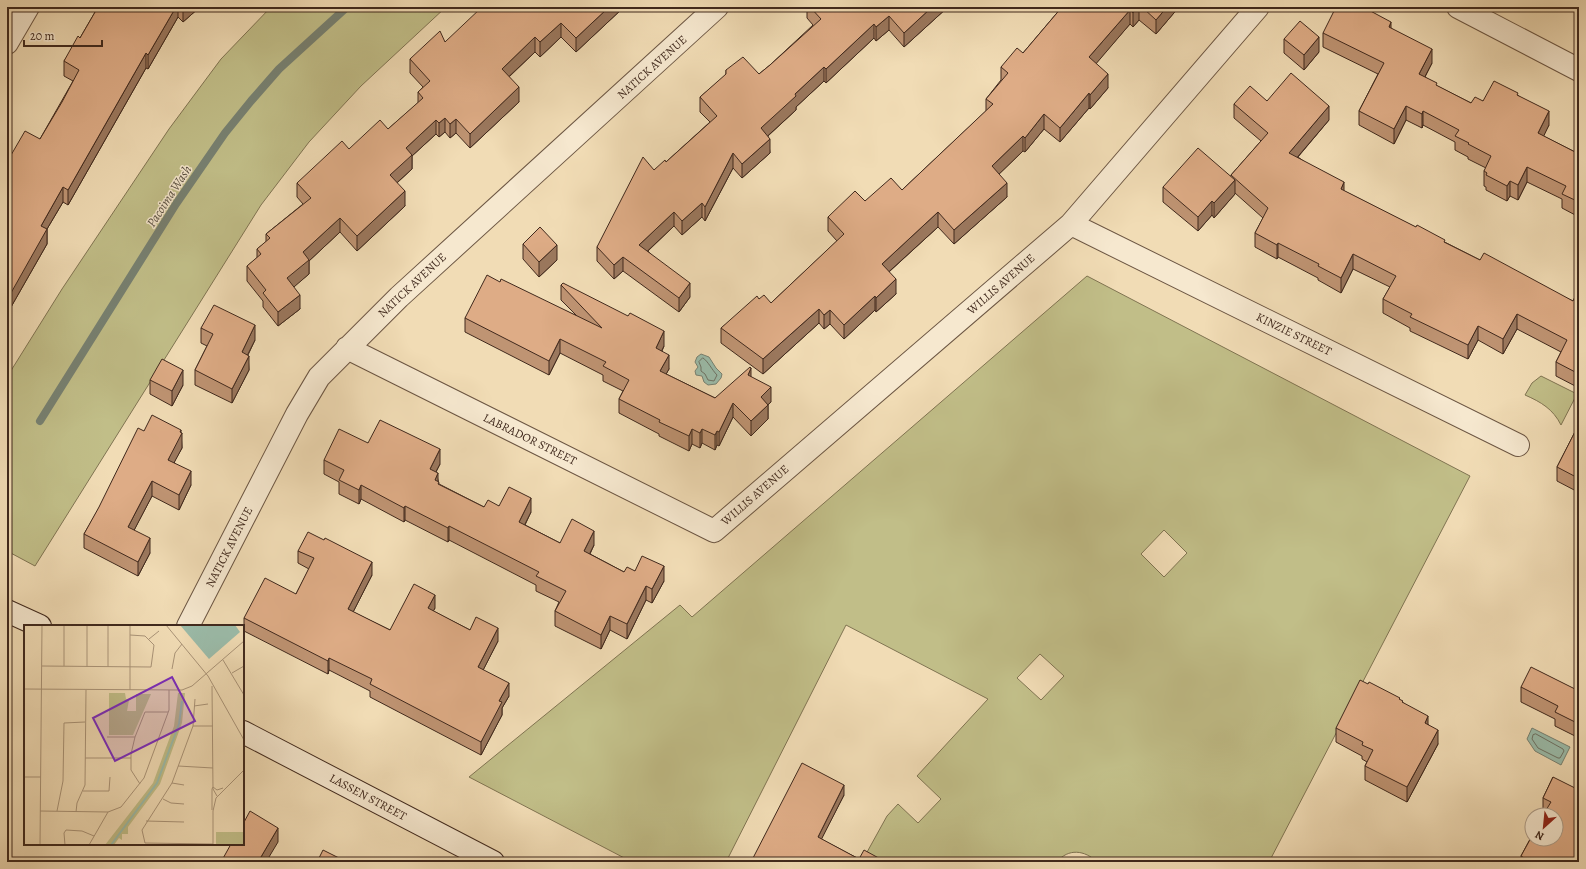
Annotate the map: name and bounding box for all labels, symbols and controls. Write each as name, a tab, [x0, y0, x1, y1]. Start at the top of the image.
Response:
scale bar	[24, 22, 102, 48]
text: 20 m	[30, 28, 54, 44]
street label: NATICK AVENUE	[614, 31, 690, 103]
water label: Pacoima Wash	[143, 162, 195, 230]
street label: NATICK AVENUE	[374, 249, 450, 321]
street label: WILLIS AVENUE	[963, 250, 1038, 319]
street label: KINZIE STREET	[1254, 309, 1335, 359]
street label: LABRADOR STREET	[481, 409, 580, 469]
street label: WILLIS AVENUE	[717, 461, 792, 530]
street label: NATICK AVENUE	[202, 504, 256, 590]
inset map	[24, 625, 244, 845]
street label: LASSEN STREET	[327, 770, 410, 824]
north arrow	[1524, 807, 1564, 847]
text: N	[1533, 827, 1547, 844]

